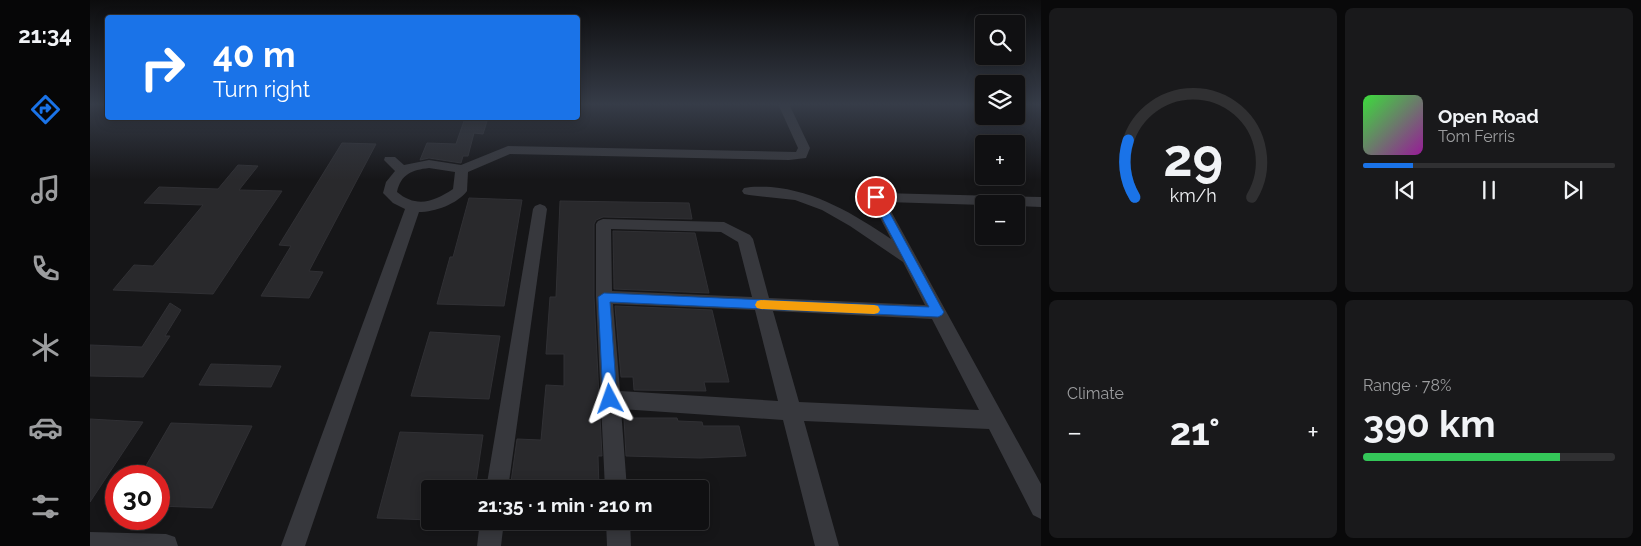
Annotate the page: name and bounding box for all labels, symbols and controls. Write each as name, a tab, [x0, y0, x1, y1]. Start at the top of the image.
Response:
map controls	[975, 15, 1025, 245]
button: search	[975, 15, 1025, 65]
text: 21:34	[18, 22, 72, 48]
text: 40 m	[213, 34, 295, 75]
icon: right	[130, 35, 195, 100]
button: layers	[975, 75, 1025, 125]
text: Turn right	[213, 76, 310, 102]
icon: directions	[28, 92, 63, 127]
text: Open Road	[1438, 105, 1539, 127]
text: 29	[1163, 127, 1223, 188]
text: Tom Ferris	[1438, 127, 1515, 146]
button: +	[975, 135, 1025, 185]
icon: music	[28, 172, 63, 207]
pin	[855, 176, 897, 218]
icon: previous	[1391, 176, 1419, 204]
icon: pause	[1475, 176, 1503, 204]
icon: next	[1559, 176, 1587, 204]
icon: arrive	[862, 183, 890, 211]
text: km/h	[1169, 185, 1217, 206]
button: −	[975, 195, 1025, 245]
icon: phone	[28, 251, 63, 286]
icon: climate	[28, 330, 63, 365]
position arrow	[583, 372, 635, 424]
text: Range · 78%	[1363, 376, 1451, 395]
text: Climate	[1067, 384, 1124, 403]
text: 390 km	[1363, 401, 1496, 446]
text: 21°	[1170, 409, 1220, 454]
icon: car	[28, 410, 63, 445]
text: −	[1067, 416, 1082, 449]
text: +	[1307, 416, 1319, 449]
speed limit sign: 30	[105, 465, 170, 530]
icon: filters	[28, 489, 63, 524]
text: 21:35 · 1 min · 210 m	[478, 494, 652, 516]

